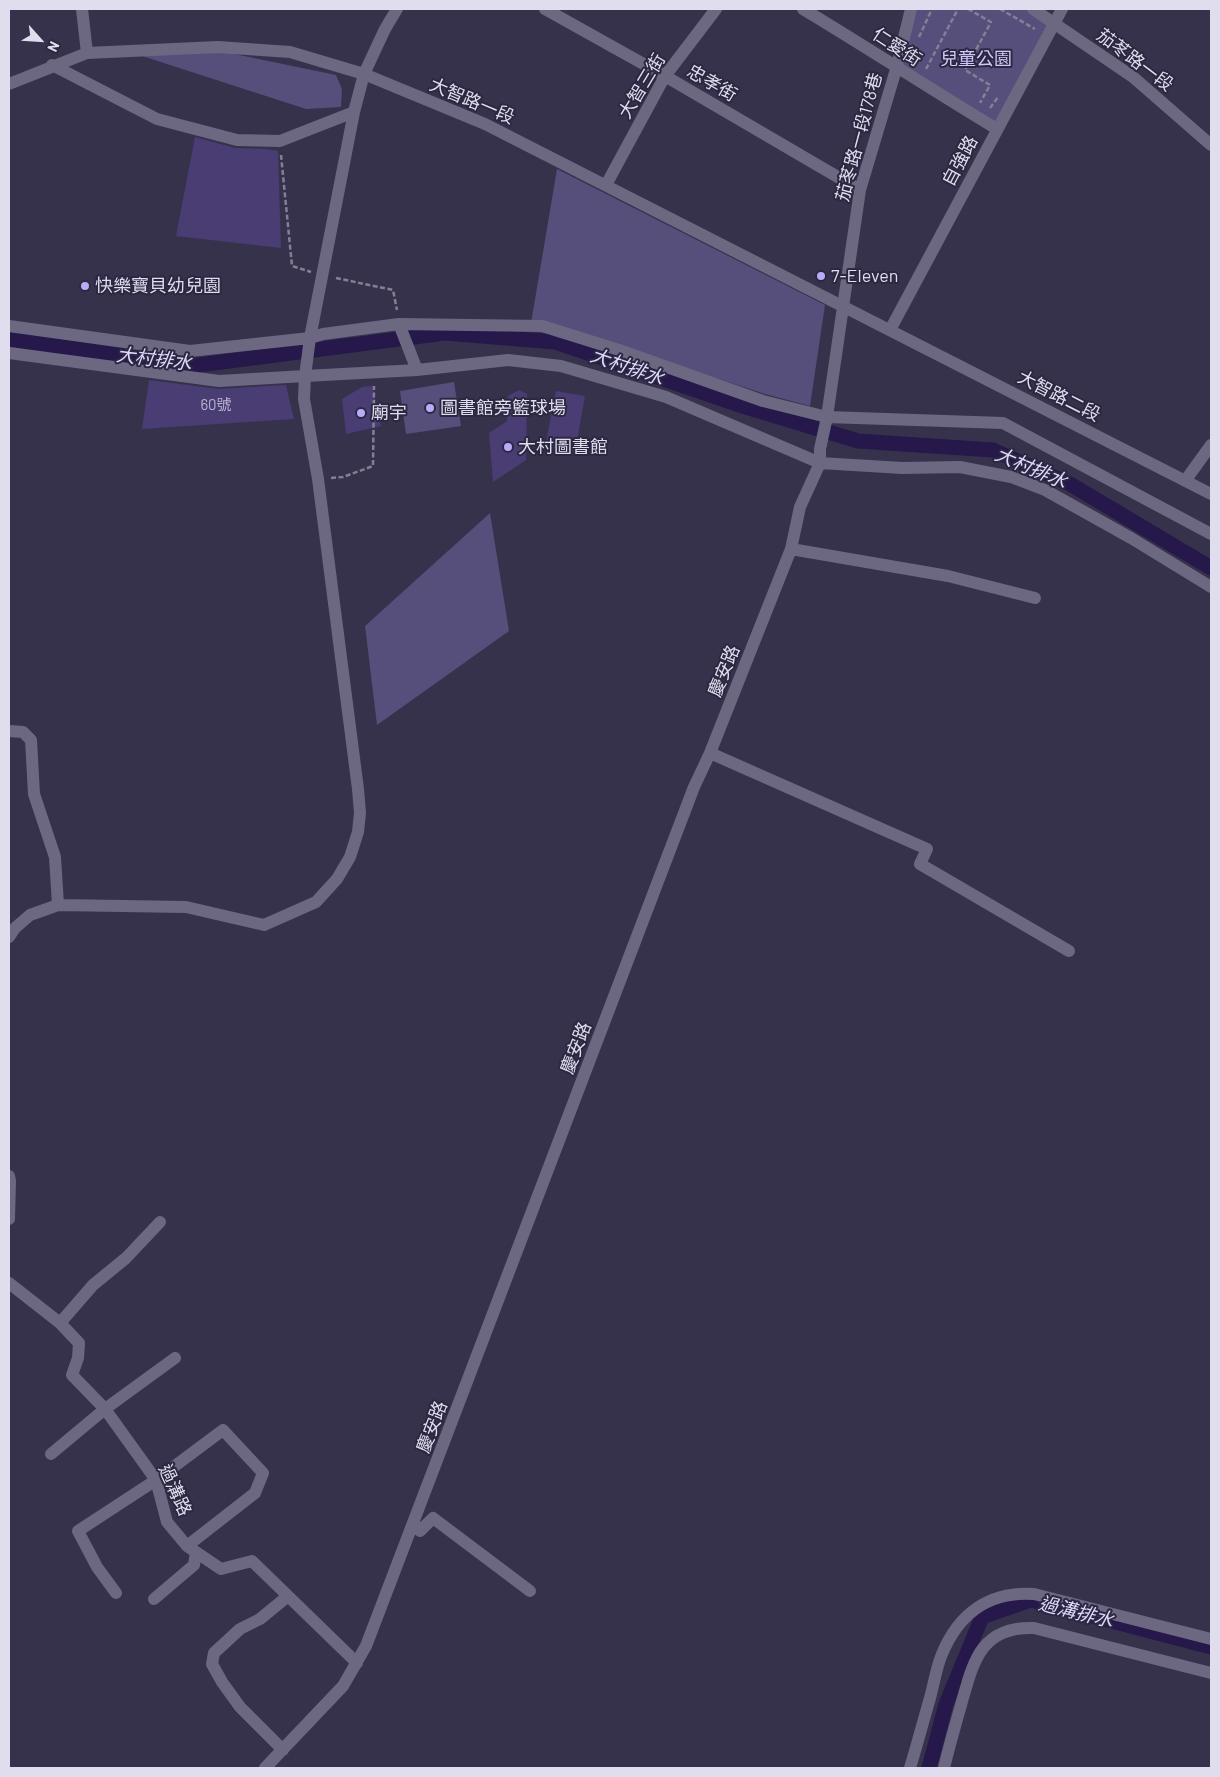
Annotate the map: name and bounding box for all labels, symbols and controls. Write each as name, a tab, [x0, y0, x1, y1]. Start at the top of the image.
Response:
north arrow	[15, 15, 65, 65]
street label: 仁愛街	[868, 23, 926, 71]
street label: 茄苳路一段	[1093, 24, 1177, 96]
text: N	[44, 39, 64, 55]
park label: 兒童公園	[940, 48, 1012, 70]
street label: 大智三街	[614, 50, 670, 122]
street label: 忠孝街	[683, 60, 741, 106]
street label: 茄苳路一段178巷	[831, 70, 887, 204]
street label: 大智路一段	[426, 73, 518, 129]
street label: 自強路	[938, 132, 982, 190]
place label: 7-Eleven	[831, 265, 899, 287]
marker: 7-Eleven	[815, 270, 827, 282]
place label: 快樂寶貝幼兒園	[95, 275, 221, 297]
marker: 快樂寶貝幼兒園	[79, 280, 91, 292]
water label: 大村排水	[115, 343, 193, 375]
water label: 大村排水	[587, 344, 667, 390]
street label: 大智路二段	[1014, 366, 1104, 426]
house number: 60號	[200, 396, 232, 414]
place label: 圖書館旁籃球場	[440, 397, 566, 419]
place label: 廟宇	[371, 402, 407, 424]
marker: 圖書館旁籃球場	[424, 402, 436, 414]
marker: 廟宇	[355, 407, 367, 419]
place label: 大村圖書館	[518, 436, 608, 458]
marker: 大村圖書館	[502, 441, 514, 453]
water label: 大村排水	[992, 443, 1070, 493]
street label: 慶安路	[704, 642, 744, 700]
street label: 慶安路	[556, 1019, 596, 1077]
street label: 慶安路	[412, 1398, 452, 1456]
street label: 過溝路	[154, 1461, 196, 1519]
water label: 過溝排水	[1036, 1592, 1116, 1632]

